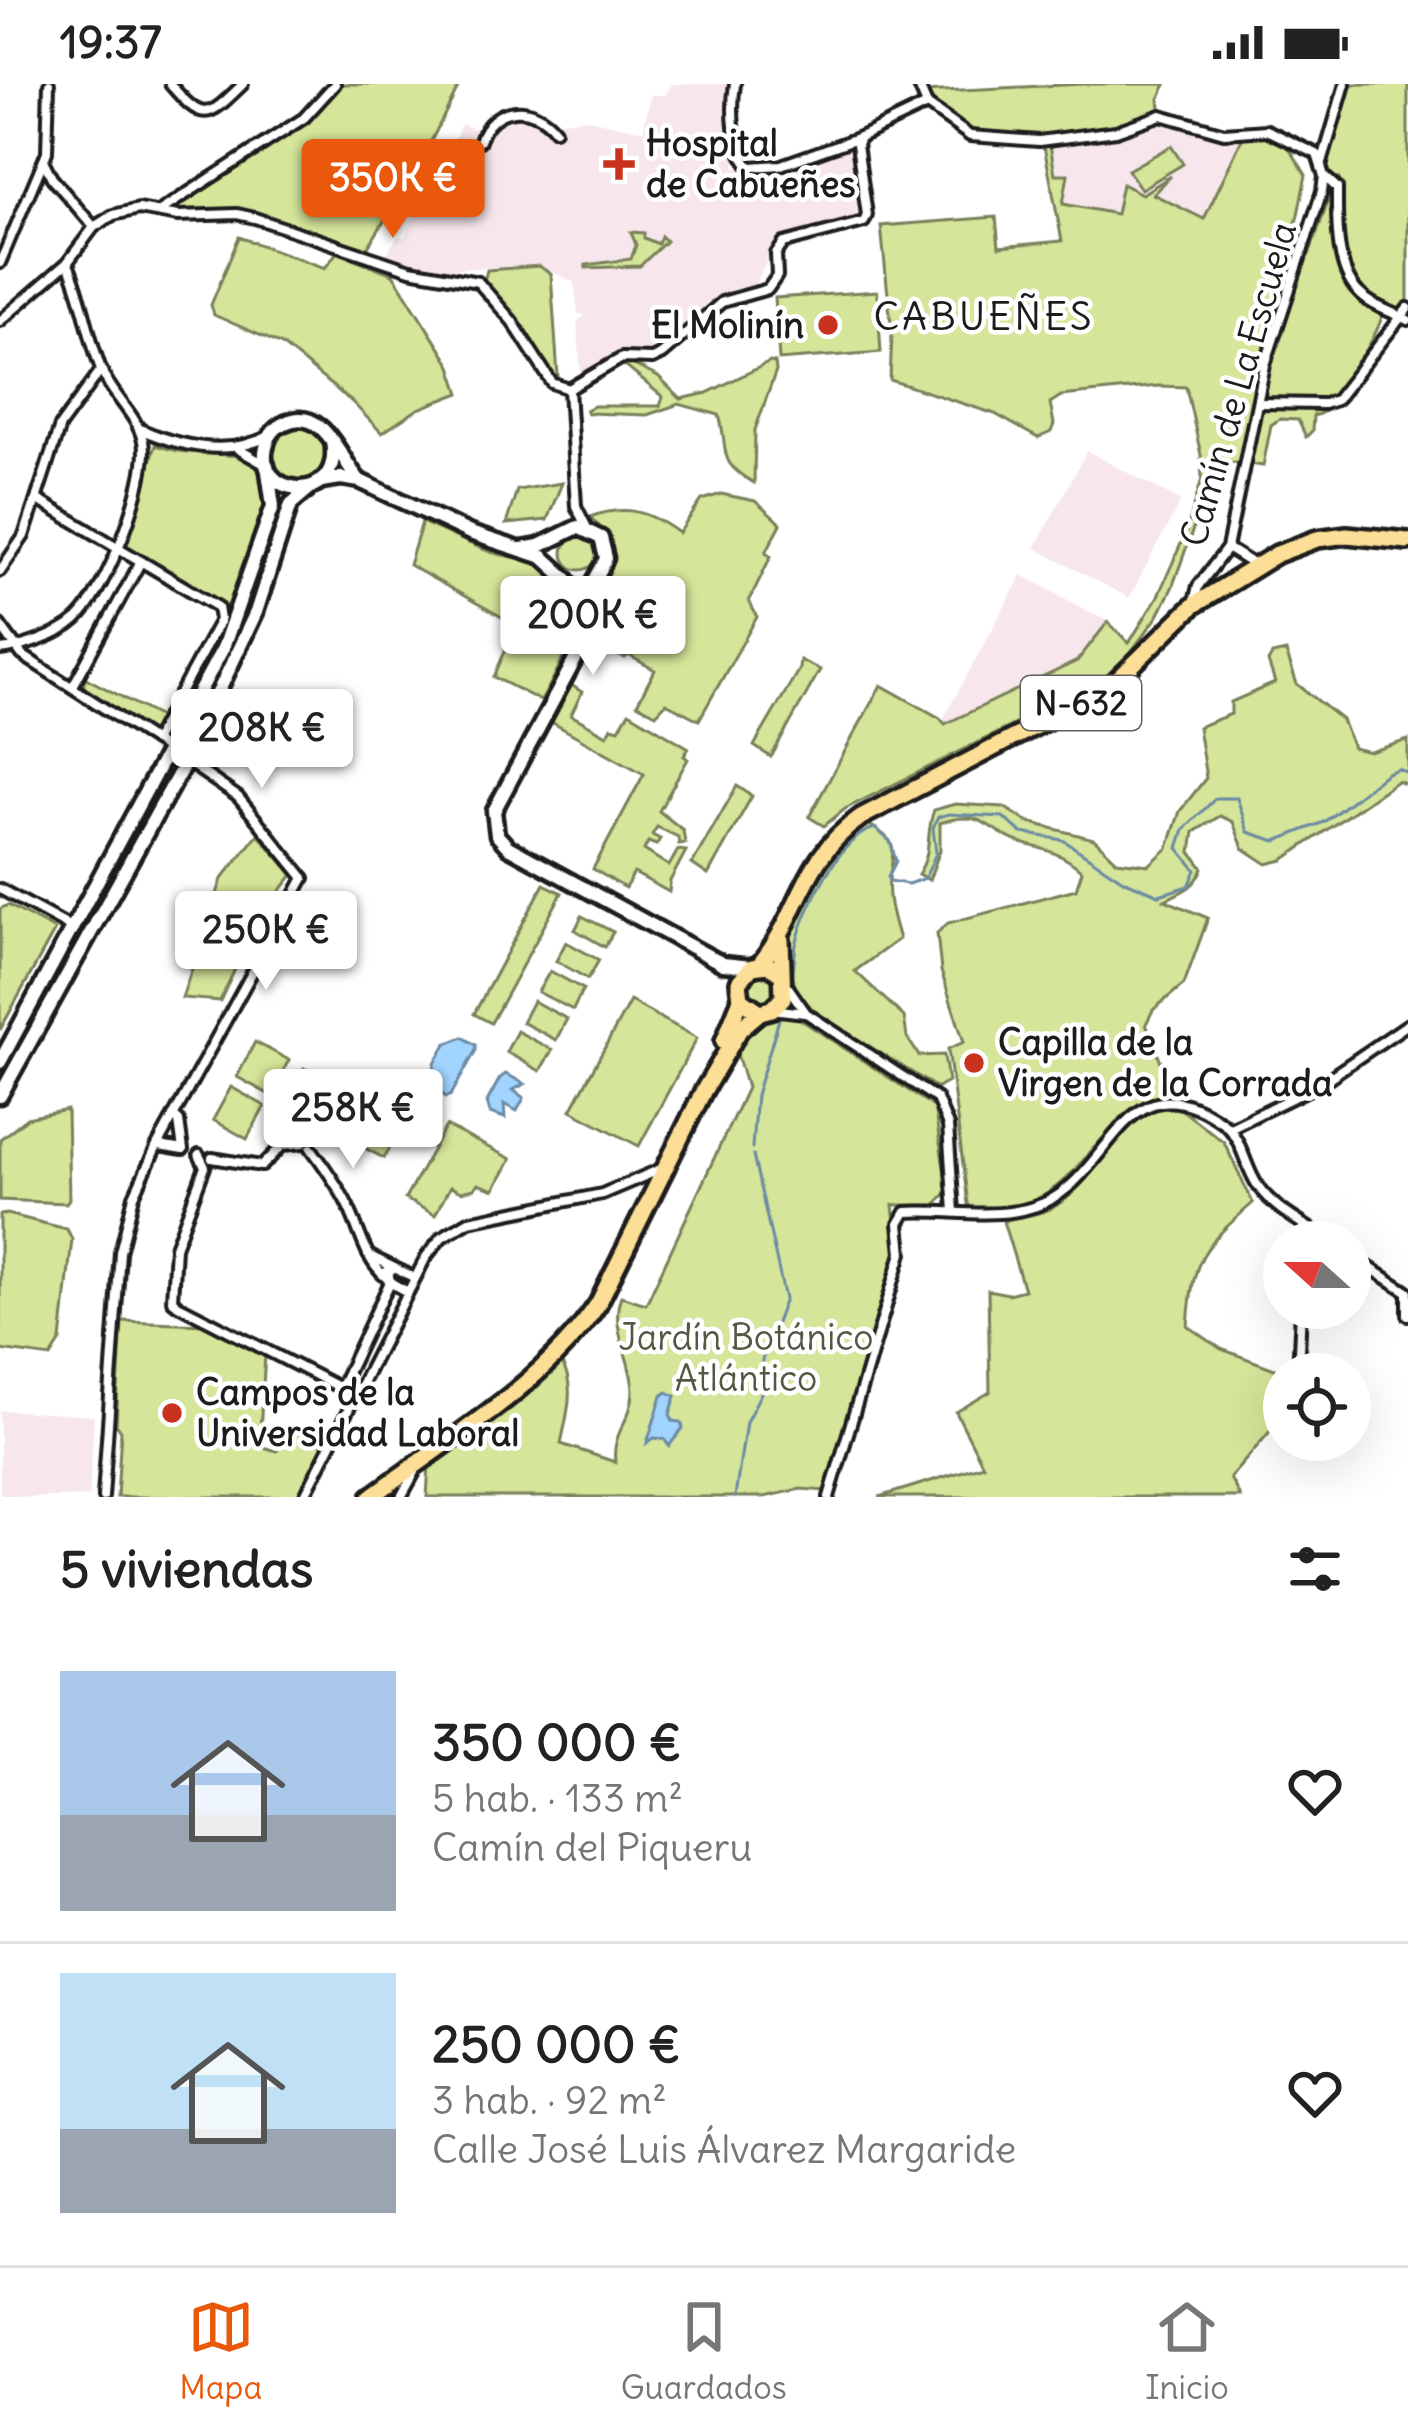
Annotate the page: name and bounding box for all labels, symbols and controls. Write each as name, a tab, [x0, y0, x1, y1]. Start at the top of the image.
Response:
text: 19:37	[60, 14, 162, 70]
place label: Hospital de Cabueñes	[646, 121, 856, 207]
pin: 350K €	[295, 139, 491, 241]
marker: Hospital de Cabueñes	[603, 148, 635, 180]
text: 350K €	[329, 153, 457, 202]
street label: Camín de La Escuela	[1171, 217, 1306, 551]
district label: CABUEÑES	[873, 292, 1095, 341]
place label: El Molinín	[651, 303, 804, 348]
marker: El Molinín	[815, 312, 841, 338]
pin: 200K €	[495, 576, 691, 678]
text: 200K €	[527, 590, 659, 639]
road number: N-632	[1021, 676, 1141, 730]
pin: 208K €	[164, 689, 360, 791]
text: 208K €	[198, 703, 326, 752]
pin: 250K €	[168, 891, 364, 993]
text: 250K €	[202, 905, 330, 954]
place label: Capilla de la Virgen de la Corrada	[998, 1020, 1333, 1106]
marker: Capilla de la Virgen de la Corrada	[961, 1050, 987, 1076]
pin: 258K €	[255, 1069, 451, 1171]
text: 258K €	[291, 1083, 415, 1132]
north arrow	[1263, 1221, 1371, 1329]
map controls	[1263, 1221, 1371, 1461]
park label: Jardín Botánico Atlántico	[618, 1315, 874, 1401]
button: locate	[1263, 1353, 1371, 1461]
place label: Campos de la Universidad Laboral	[196, 1370, 519, 1456]
marker: Campos de la Universidad Laboral	[159, 1400, 185, 1426]
icon: filters	[1282, 1536, 1348, 1602]
text: 5 viviendas	[60, 1537, 313, 1601]
text: 350 000 €	[432, 1710, 682, 1774]
icon: home	[156, 1719, 300, 1863]
icon: heart	[1282, 1758, 1348, 1824]
text: 5 hab. · 133 m²	[432, 1774, 683, 1823]
text: Camín del Piqueru	[432, 1823, 752, 1872]
text: 250 000 €	[432, 2012, 681, 2076]
icon: home	[156, 2021, 300, 2165]
icon: heart	[1282, 2060, 1348, 2126]
text: 3 hab. · 92 m²	[432, 2076, 667, 2125]
text: Calle José Luis Álvarez Margaride	[432, 2125, 1016, 2174]
tab: Mapa	[179, 2294, 262, 2408]
tab: Guardados	[621, 2294, 787, 2408]
tab: Inicio	[1145, 2294, 1229, 2408]

